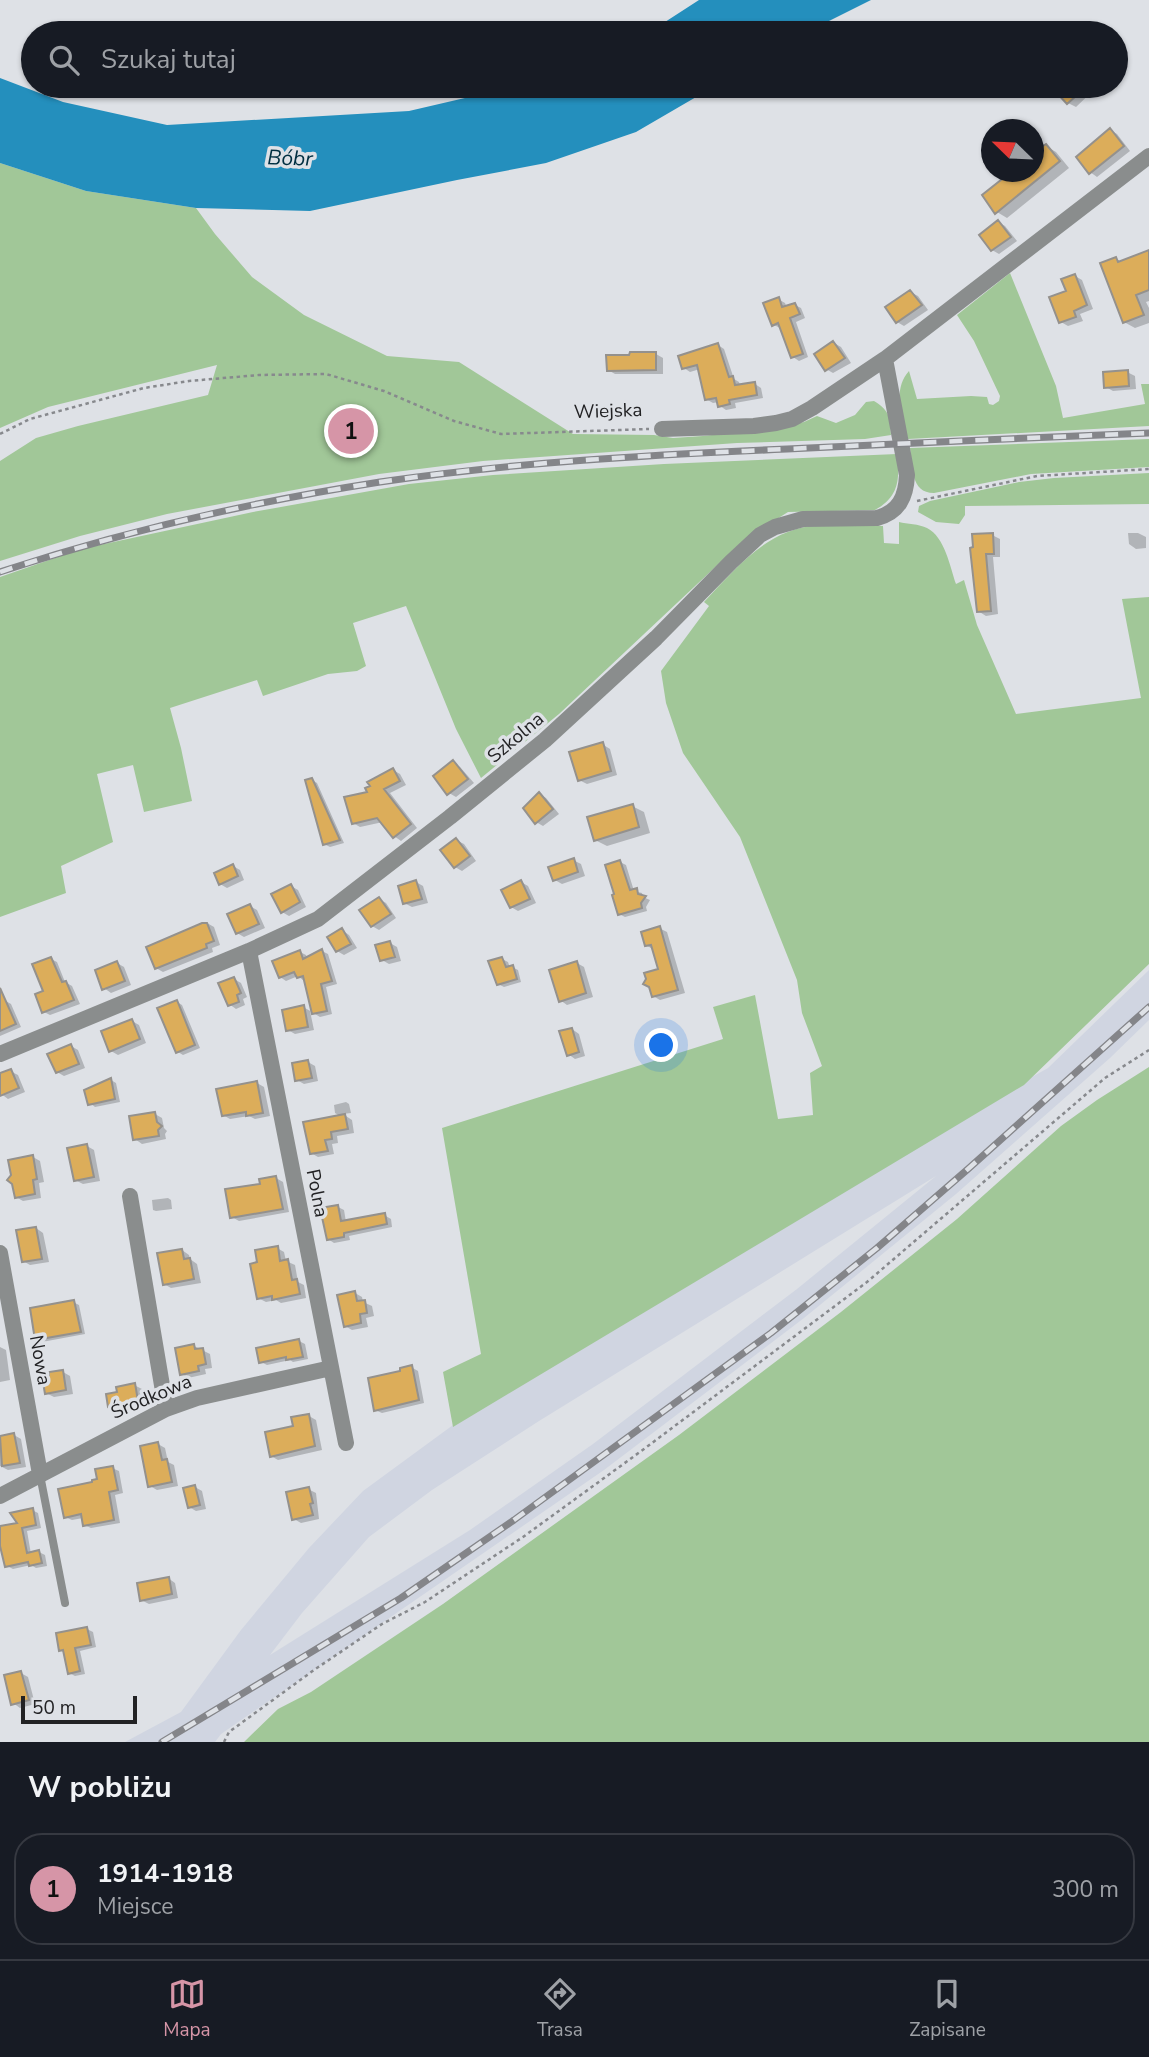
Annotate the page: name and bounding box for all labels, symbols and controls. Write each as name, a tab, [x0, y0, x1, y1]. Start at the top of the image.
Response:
search box	[21, 21, 1128, 98]
icon: search	[45, 41, 83, 79]
text: Szukaj tutaj	[101, 42, 236, 77]
north arrow	[981, 119, 1044, 182]
water label: Bóbr	[267, 143, 314, 173]
street label: Wiejska	[573, 397, 643, 425]
pin: 1	[328, 405, 374, 457]
street label: Szkolna	[482, 706, 550, 769]
your location	[644, 1028, 678, 1062]
street label: Polna	[300, 1167, 334, 1220]
street label: Nowa	[23, 1333, 57, 1387]
street label: Środkowa	[107, 1368, 196, 1426]
scale bar	[21, 1693, 136, 1725]
text: 50 m	[32, 1695, 76, 1721]
text: W pobliżu	[28, 1767, 172, 1808]
text: 1914-1918	[97, 1856, 233, 1891]
text: 1	[46, 1874, 60, 1905]
text: 300 m	[1052, 1874, 1119, 1905]
text: Miejsce	[97, 1891, 173, 1922]
tab: Mapa	[163, 1975, 211, 2043]
tab: Trasa	[537, 1975, 583, 2043]
tab: Zapisane	[909, 1975, 986, 2043]

